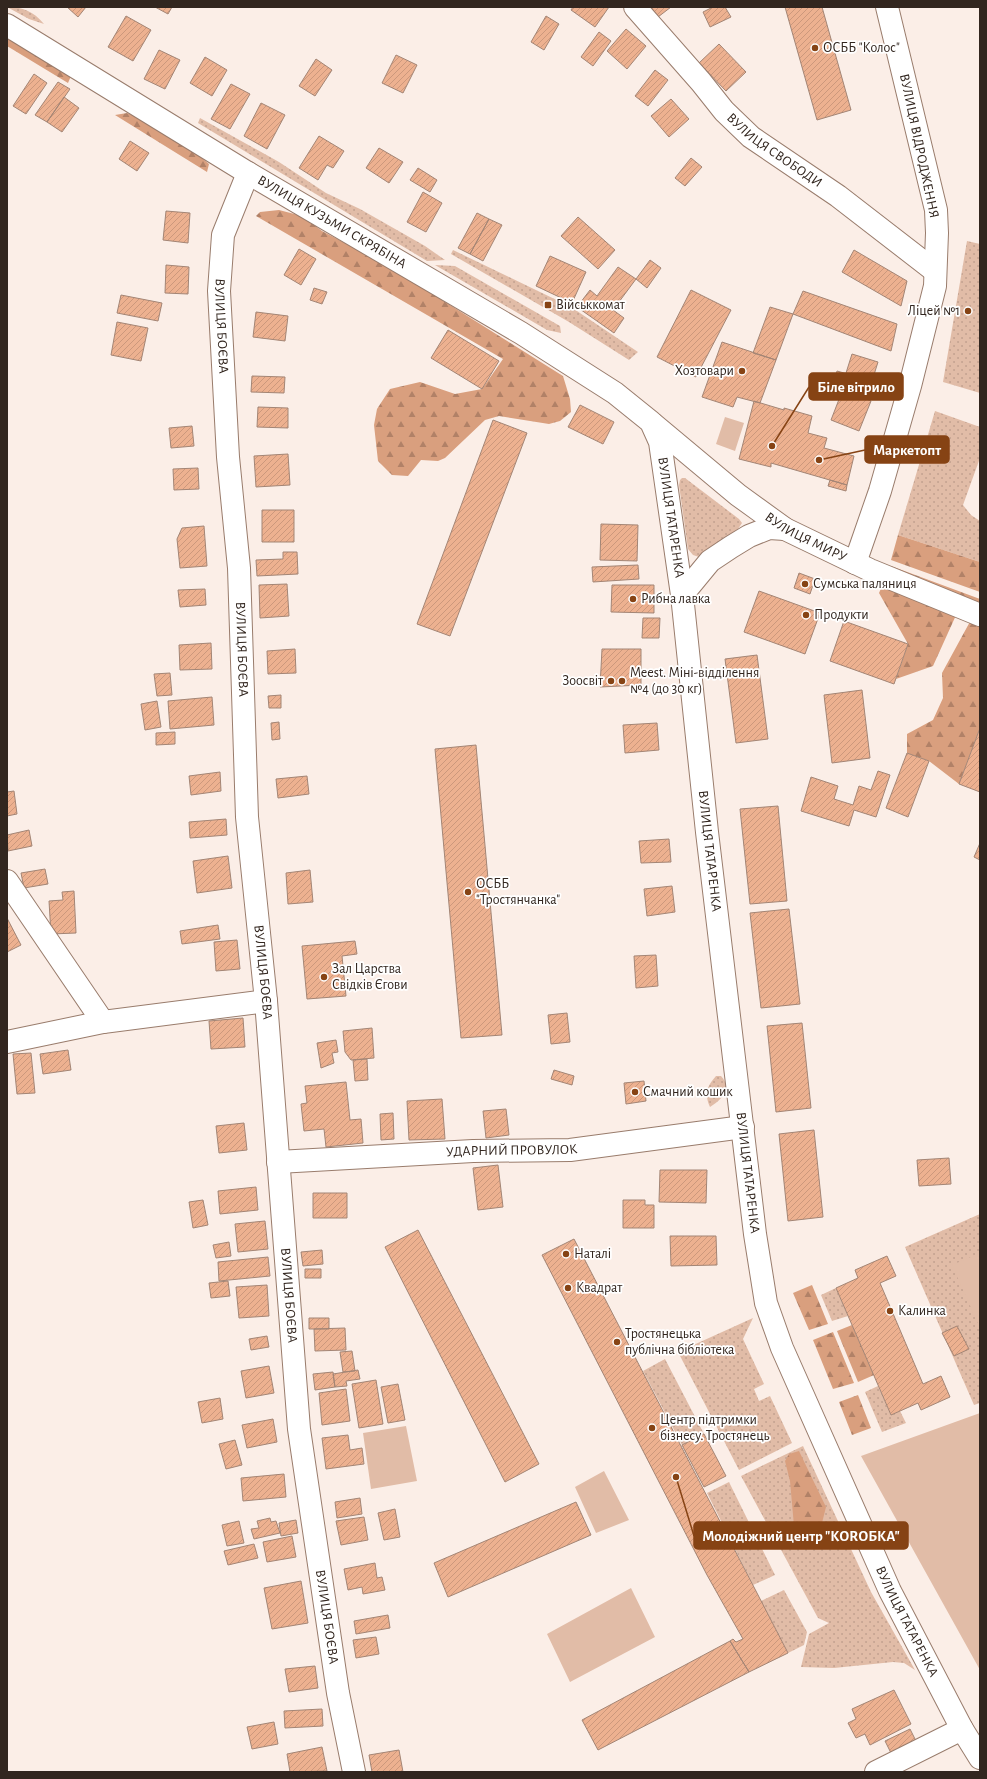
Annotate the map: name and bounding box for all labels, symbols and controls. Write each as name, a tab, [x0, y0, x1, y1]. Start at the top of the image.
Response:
place label: ОСББ "Колос"	[823, 41, 900, 55]
marker: ОСББ "Колос"	[810, 43, 820, 53]
street label: ВУЛИЦЯ ВІДРОДЖЕННЯ	[897, 72, 941, 220]
street label: ВУЛИЦЯ СВОБОДИ	[724, 110, 825, 190]
street label: ВУЛИЦЯ КУЗЬМИ СКРЯБІНА	[255, 173, 409, 271]
street label: ВУЛИЦЯ БОЄВА	[212, 278, 230, 374]
place label: Військкомат	[556, 298, 626, 312]
marker: Військкомат	[543, 300, 553, 310]
place label: Ліцей №1	[908, 304, 960, 318]
marker: Ліцей №1	[963, 306, 973, 316]
place label: Хозтовари	[675, 364, 734, 378]
marker: Хозтовари	[737, 366, 747, 376]
callout: Біле вітрило	[809, 373, 903, 400]
text: Біле вітрило	[817, 380, 895, 395]
callout: Маркетопт	[865, 436, 949, 463]
text: Маркетопт	[873, 443, 941, 458]
street label: ВУЛИЦЯ ТАТАРЕНКА	[655, 456, 686, 579]
street label: ВУЛИЦЯ МИРУ	[762, 510, 849, 565]
place label: Сумська паляниця	[813, 577, 917, 591]
marker: Сумська паляниця	[800, 579, 810, 589]
place label: Рибна лавка	[641, 592, 711, 606]
marker: Рибна лавка	[628, 594, 638, 604]
street label: ВУЛИЦЯ БОЄВА	[233, 601, 250, 697]
place label: Продукти	[814, 608, 869, 622]
marker: Продукти	[801, 610, 811, 620]
place label: Meest. Міні-відділення №4 (до 30 кг)	[630, 666, 759, 696]
place label: Зоосвіт	[562, 674, 604, 688]
marker: Зоосвіт	[606, 676, 616, 686]
marker: Meest. Міні-відділення №4 (до 30 кг)	[617, 676, 627, 686]
street label: ВУЛИЦЯ ТАТАРЕНКА	[696, 790, 723, 913]
place label: ОСББ "Тростянчанка"	[476, 877, 560, 907]
marker: ОСББ "Тростянчанка"	[463, 887, 473, 897]
street label: ВУЛИЦЯ БОЄВА	[251, 924, 274, 1020]
place label: Зал Царства Свідків Єгови	[332, 962, 408, 992]
marker: Зал Царства Свідків Єгови	[319, 972, 329, 982]
place label: Смачний кошик	[643, 1085, 733, 1099]
marker: Смачний кошик	[630, 1087, 640, 1097]
street label: ВУЛИЦЯ ТАТАРЕНКА	[733, 1111, 762, 1234]
street label: УДАРНИЙ ПРОВУЛОК	[446, 1142, 578, 1160]
street label: ВУЛИЦЯ БОЄВА	[278, 1247, 299, 1343]
place label: Наталі	[574, 1247, 611, 1261]
marker: Наталі	[561, 1249, 571, 1259]
place label: Квадрат	[576, 1281, 623, 1295]
marker: Квадрат	[563, 1283, 573, 1293]
place label: Калинка	[898, 1304, 947, 1318]
marker: Калинка	[885, 1306, 895, 1316]
place label: Тростянецька публічна бібліотека	[625, 1327, 735, 1357]
marker: Тростянецька публічна бібліотека	[612, 1337, 622, 1347]
place label: Центр підтримки бізнесу. Тростянець	[660, 1413, 770, 1443]
marker: Центр підтримки бізнесу. Тростянець	[647, 1423, 657, 1433]
callout: Молодіжний центр "КОRОБКА"	[694, 1522, 908, 1549]
text: Молодіжний центр "КОRОБКА"	[702, 1529, 900, 1544]
street label: ВУЛИЦЯ ТАТАРЕНКА	[873, 1564, 941, 1679]
street label: ВУЛИЦЯ БОЄВА	[313, 1569, 341, 1665]

